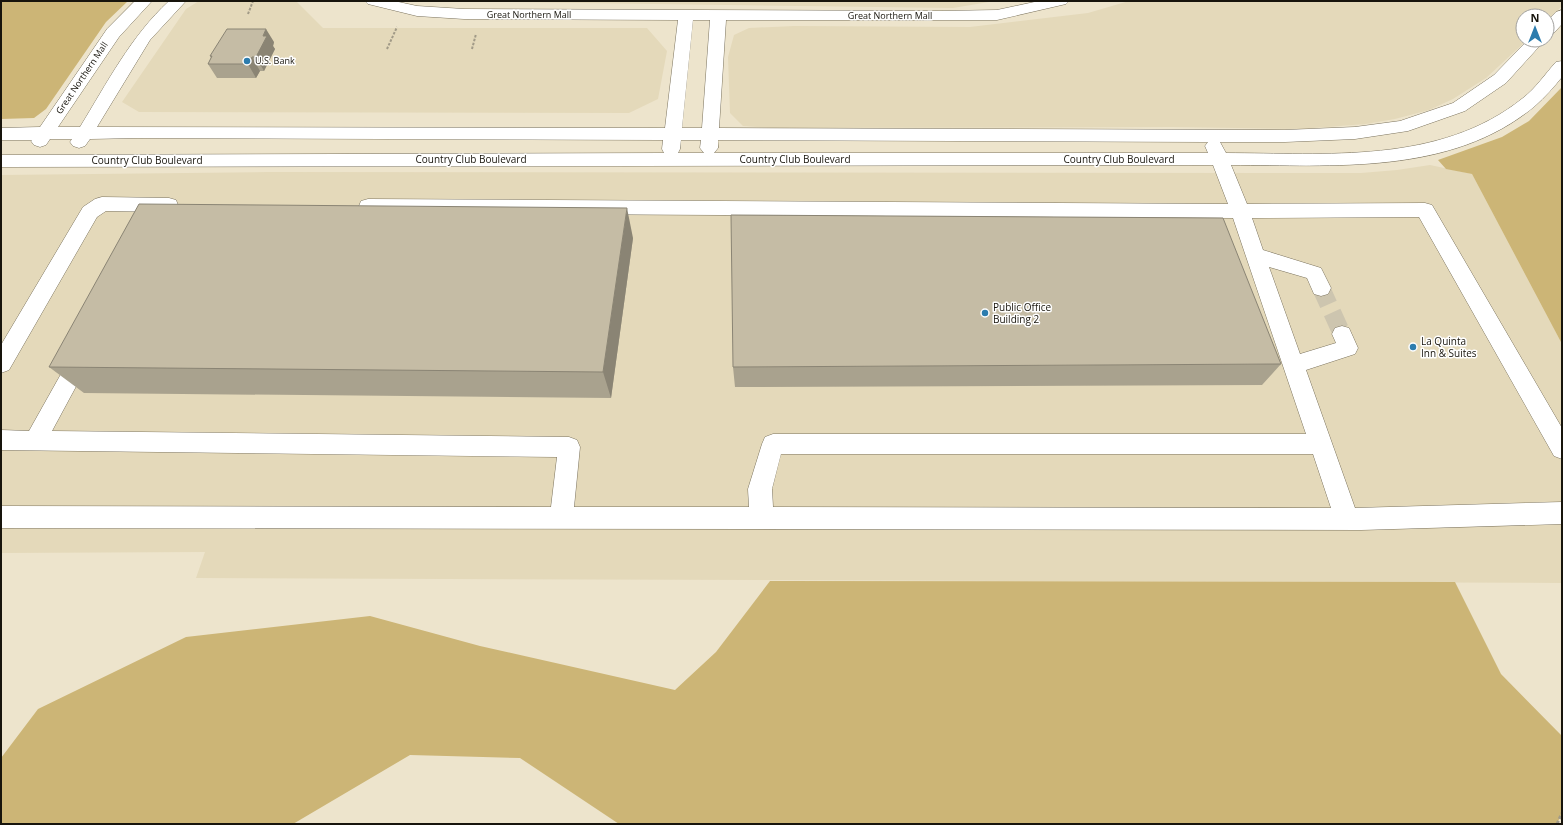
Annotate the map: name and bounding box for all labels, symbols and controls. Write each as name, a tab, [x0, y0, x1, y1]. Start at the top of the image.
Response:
street label: Great Northern Mall	[487, 8, 571, 21]
north arrow	[1515, 8, 1555, 48]
street label: Great Northern Mall	[848, 9, 932, 22]
text: N	[1531, 10, 1539, 25]
street label: Great Northern Mall	[53, 39, 111, 116]
place label: U.S. Bank	[255, 54, 295, 67]
marker: U.S. Bank	[242, 56, 252, 66]
street label: Country Club Boulevard	[415, 152, 527, 166]
street label: Country Club Boulevard	[739, 152, 851, 166]
street label: Country Club Boulevard	[1063, 152, 1175, 166]
street label: Country Club Boulevard	[91, 153, 203, 167]
place label: Public Office Building 2	[993, 300, 1052, 326]
marker: Public Office Building 2	[980, 308, 990, 318]
place label: La Quinta Inn & Suites	[1421, 334, 1477, 360]
marker: La Quinta Inn & Suites	[1408, 342, 1418, 352]

